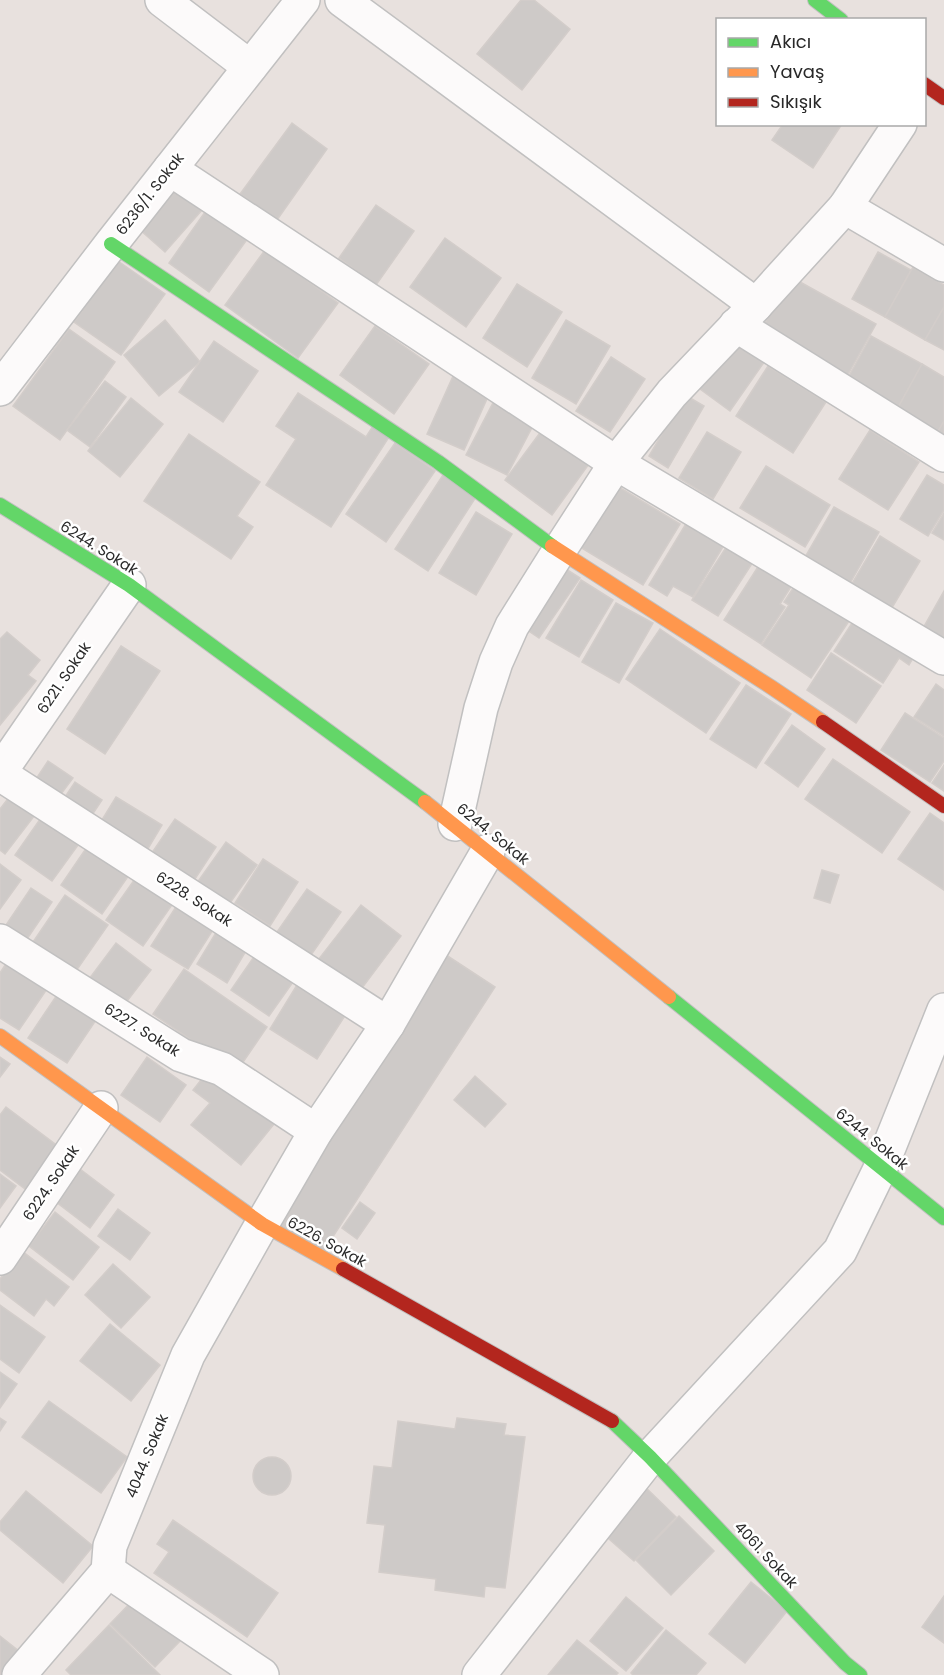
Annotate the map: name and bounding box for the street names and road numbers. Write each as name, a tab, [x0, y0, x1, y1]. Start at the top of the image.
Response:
street label: 6236/1. Sokak	[111, 148, 189, 239]
street label: 6244. Sokak	[56, 515, 142, 580]
street label: 6221. Sokak	[32, 637, 96, 718]
street label: 6244. Sokak	[452, 798, 534, 870]
street label: 6228. Sokak	[152, 866, 237, 931]
street label: 6227. Sokak	[100, 998, 185, 1061]
street label: 6244. Sokak	[831, 1103, 913, 1175]
street label: 6224. Sokak	[17, 1140, 84, 1225]
street label: 6226. Sokak	[284, 1211, 371, 1272]
street label: 4044. Sokak	[120, 1410, 173, 1501]
street label: 4061. Sokak	[730, 1517, 803, 1593]

